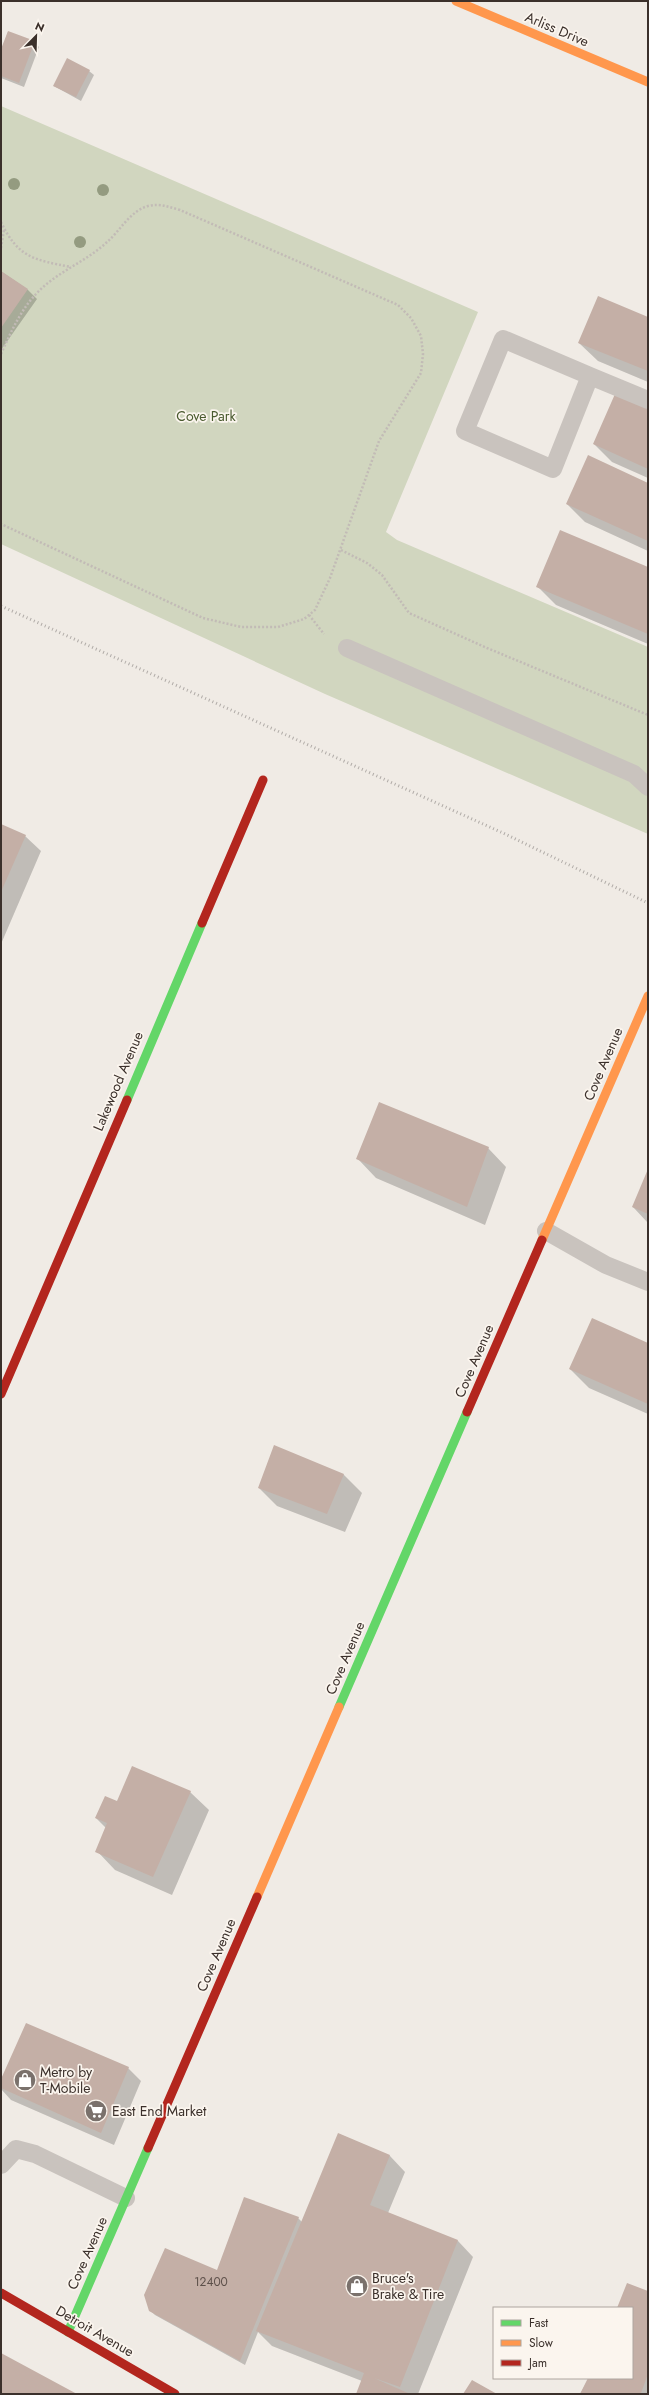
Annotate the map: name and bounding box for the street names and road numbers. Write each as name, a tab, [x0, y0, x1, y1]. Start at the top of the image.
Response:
street label: Arliss Drive	[522, 7, 592, 51]
street label: Cove Avenue	[579, 1024, 627, 1104]
street label: Lakewood Avenue	[88, 1028, 148, 1134]
street label: Cove Avenue	[450, 1321, 498, 1401]
street label: Cove Avenue	[321, 1618, 369, 1698]
street label: Cove Avenue	[192, 1915, 240, 1995]
street label: Cove Avenue	[62, 2213, 112, 2293]
street label: Detroit Avenue	[52, 2301, 138, 2361]

